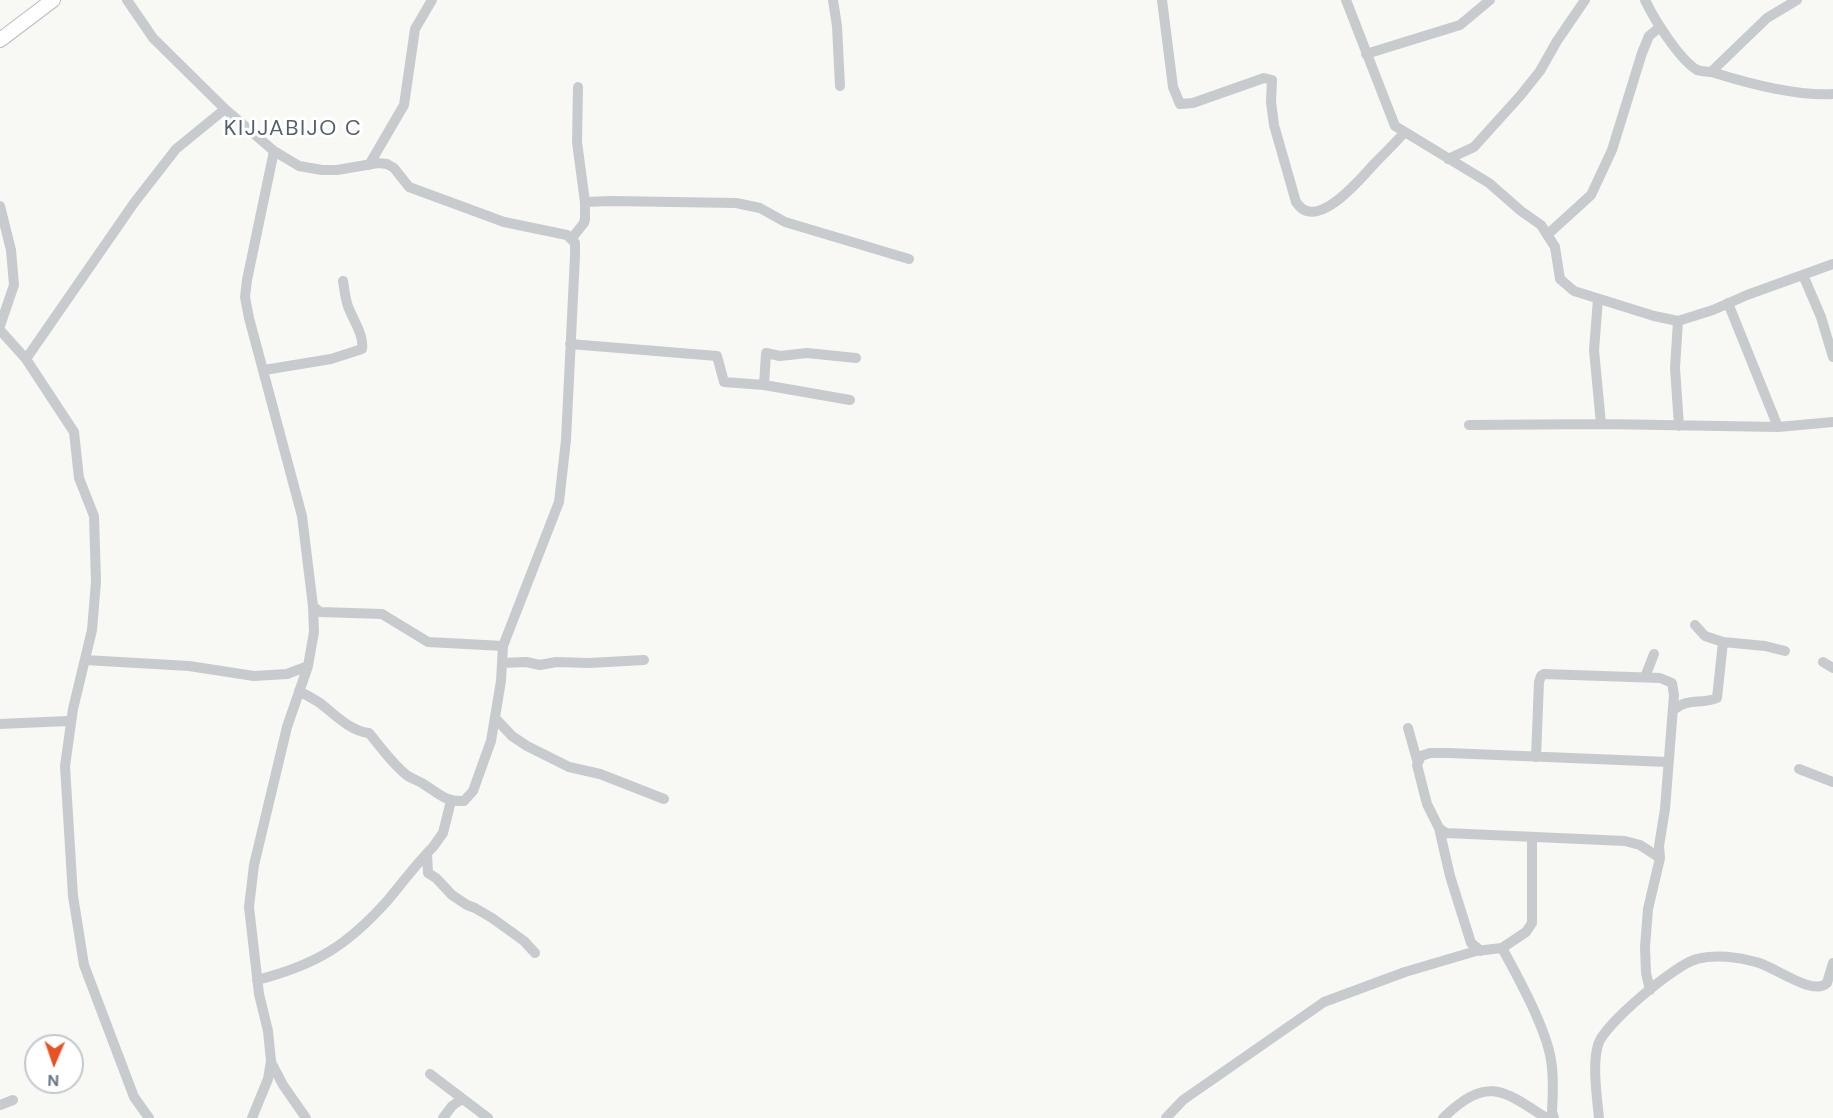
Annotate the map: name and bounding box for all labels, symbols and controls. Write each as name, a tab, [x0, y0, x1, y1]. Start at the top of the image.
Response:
district label: KIJJABIJO C	[224, 116, 362, 142]
north arrow	[24, 1034, 84, 1094]
text: N	[47, 1070, 60, 1091]

